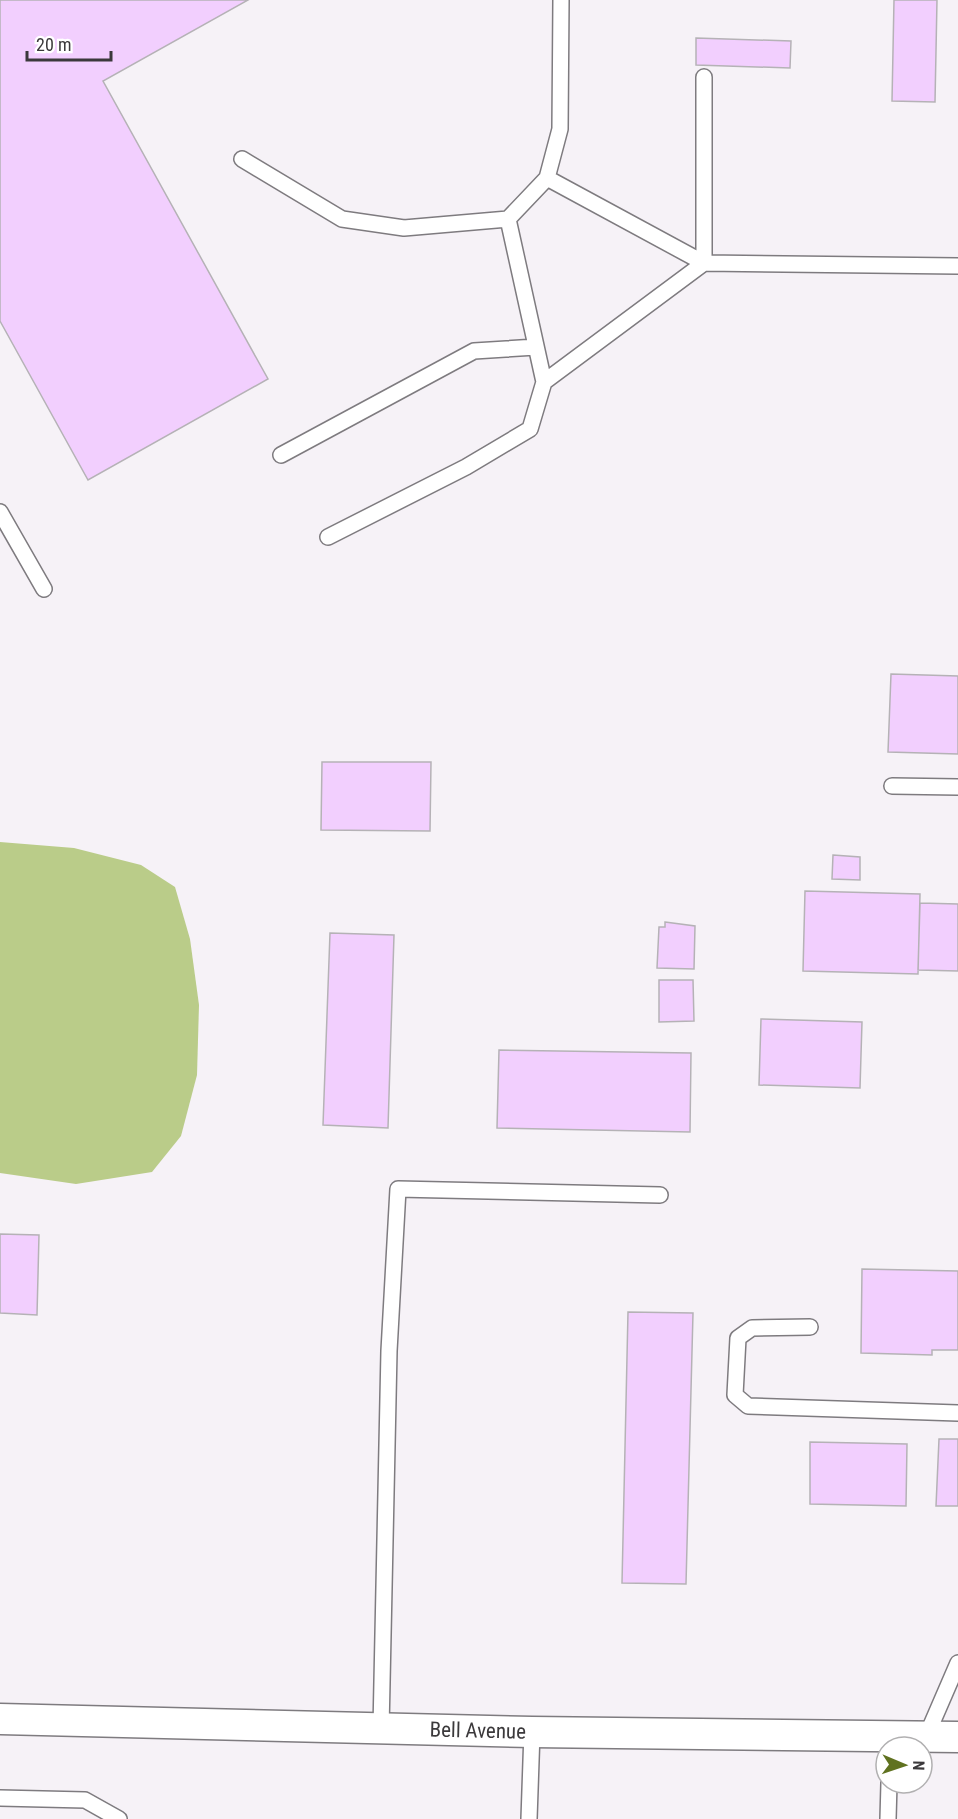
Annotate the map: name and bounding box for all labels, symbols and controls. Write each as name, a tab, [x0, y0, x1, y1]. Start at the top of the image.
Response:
scale bar	[27, 24, 111, 62]
text: 20 m	[36, 34, 71, 55]
street label: Bell Avenue	[429, 1718, 526, 1744]
north arrow	[874, 1735, 934, 1795]
text: N	[909, 1760, 928, 1771]

